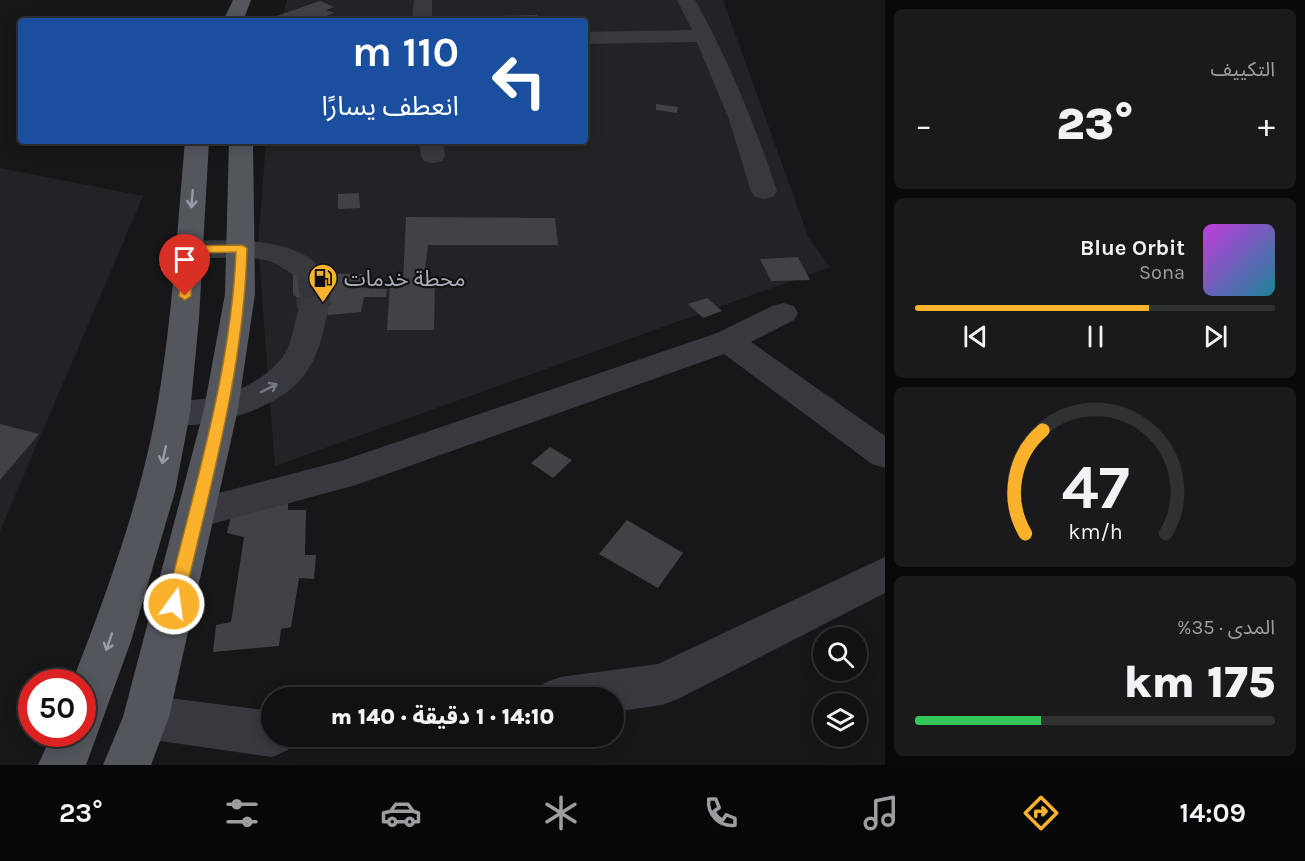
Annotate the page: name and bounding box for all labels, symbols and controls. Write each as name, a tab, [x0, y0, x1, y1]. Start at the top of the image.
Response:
text: 110 m	[352, 27, 459, 77]
icon: left	[480, 42, 558, 120]
text: التكييف	[1211, 58, 1275, 81]
text: انعطف يسارًا	[321, 90, 459, 122]
text: 23°	[1056, 98, 1134, 150]
text: −	[915, 106, 932, 144]
text: +	[1258, 106, 1275, 144]
one-way arrow	[186, 189, 197, 209]
pin	[159, 234, 210, 296]
text: Blue Orbit	[1080, 235, 1185, 261]
icon: arrive	[168, 243, 201, 276]
text: Sona	[1139, 261, 1185, 284]
fuel station icon: محطة خدمات	[307, 262, 339, 304]
place label: محطة خدمات	[344, 266, 466, 292]
icon: previous	[959, 320, 992, 353]
icon: pause	[1079, 320, 1112, 353]
icon: next	[1199, 320, 1232, 353]
one-way arrow	[259, 381, 277, 393]
one-way arrow	[158, 445, 169, 465]
text: 47	[1061, 451, 1129, 524]
text: km/h	[1068, 519, 1122, 544]
position arrow	[142, 572, 206, 636]
text: المدى · 35%	[1177, 616, 1275, 639]
map controls	[813, 627, 867, 747]
button: search	[813, 627, 867, 681]
one-way arrow	[103, 632, 114, 651]
text: 175 km	[1124, 656, 1275, 708]
speed limit sign: 50	[18, 669, 96, 747]
button: layers	[813, 693, 867, 747]
text: 14:10 · 1 دقيقة · 140 m	[331, 704, 554, 730]
icon: filters	[221, 792, 263, 834]
icon: car	[380, 792, 422, 834]
icon: climate	[540, 792, 582, 834]
icon: phone	[700, 792, 742, 834]
icon: music	[860, 792, 902, 834]
icon: directions	[1020, 792, 1062, 834]
text: 23°	[59, 797, 103, 829]
text: 14:09	[1180, 797, 1246, 829]

